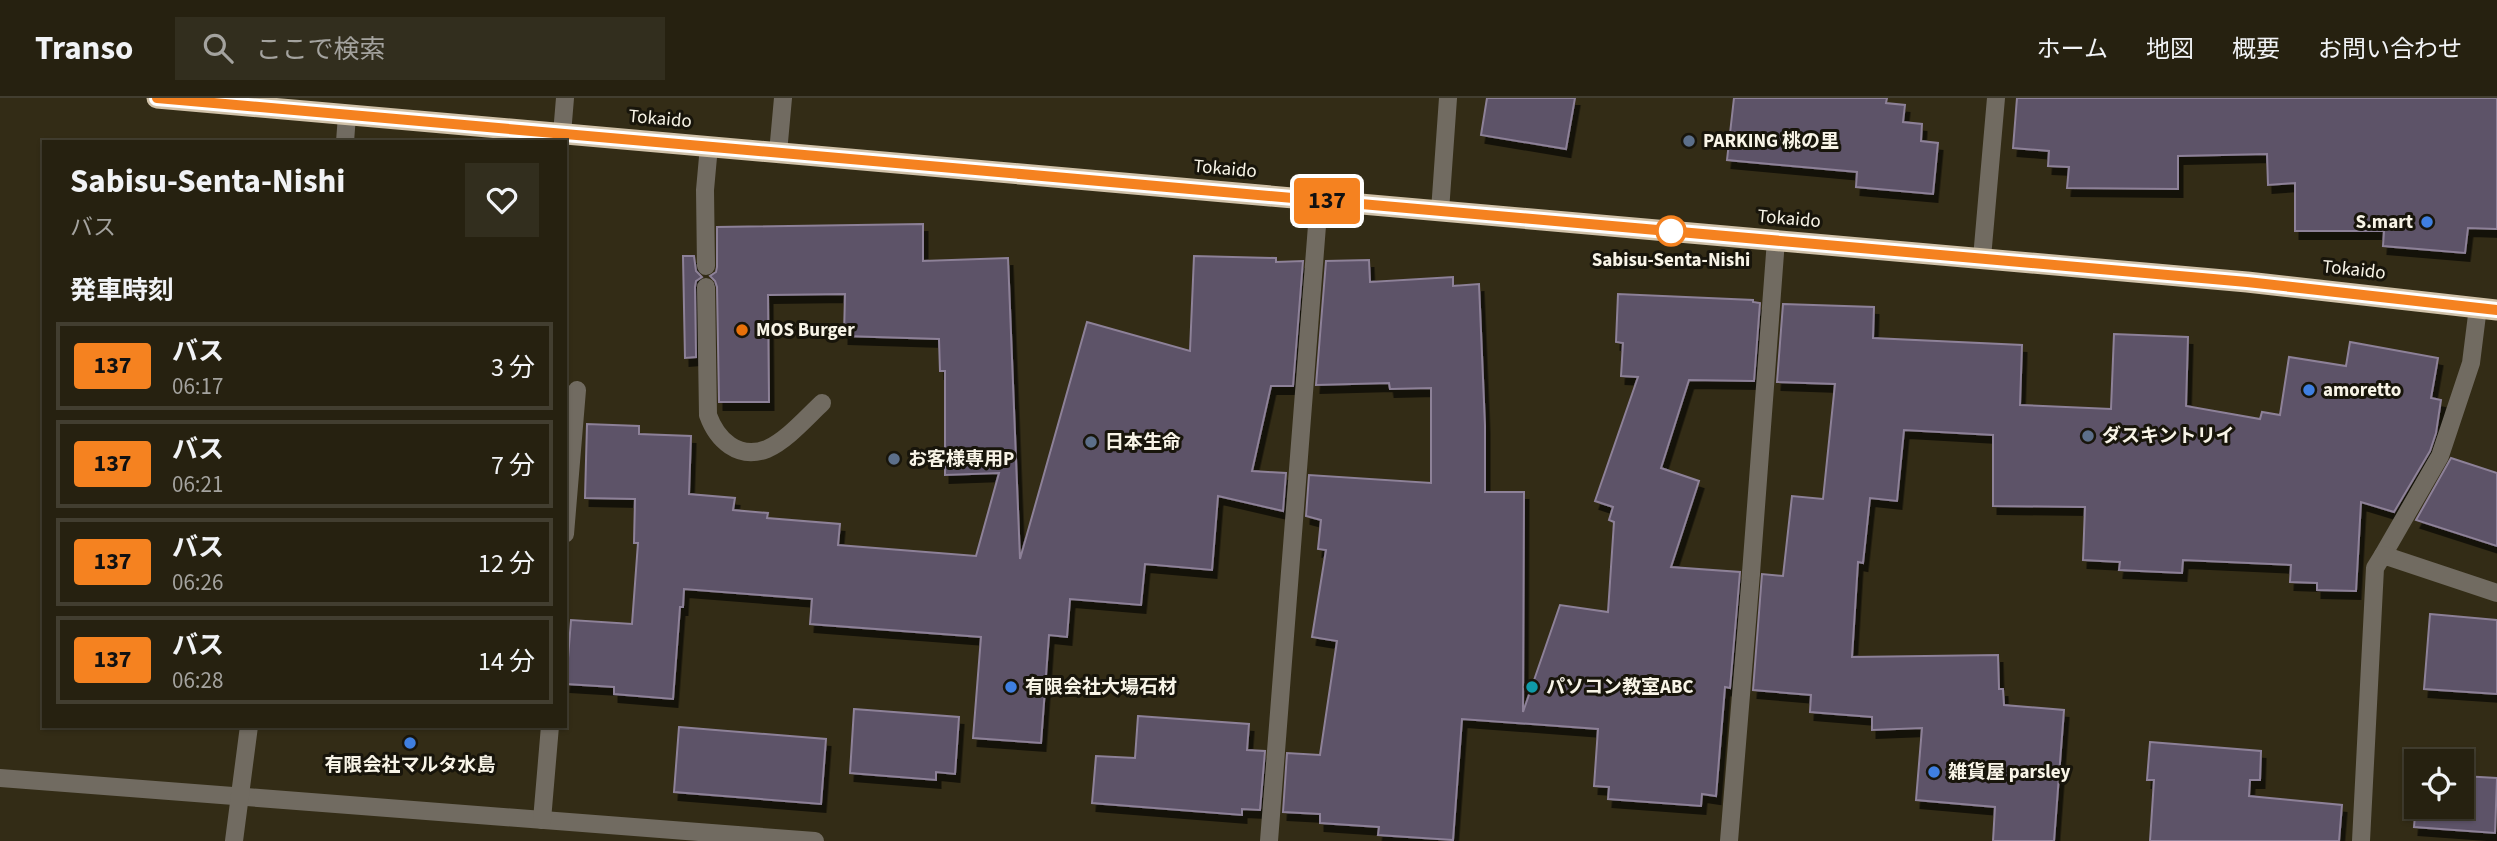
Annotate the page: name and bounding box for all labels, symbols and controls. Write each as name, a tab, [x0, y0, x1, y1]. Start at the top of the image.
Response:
search box	[175, 17, 665, 80]
text: Transo	[35, 25, 133, 72]
icon: search	[199, 29, 237, 67]
text: ここで検索	[255, 31, 385, 68]
text: ホーム	[2037, 32, 2108, 67]
text: 地図	[2146, 32, 2194, 67]
text: 概要	[2232, 32, 2280, 67]
text: お問い合わせ	[2318, 32, 2462, 67]
street label: Tokaido	[627, 103, 693, 135]
place label: PARKING 桃の里	[1703, 128, 1839, 155]
marker: PARKING 桃の里	[1681, 133, 1697, 149]
street label: Tokaido	[1192, 153, 1258, 185]
text: Sabisu-Senta-Nishi	[70, 158, 345, 205]
button: heart	[465, 163, 539, 237]
line badge: 137	[1287, 178, 1367, 224]
text: 137	[1308, 183, 1346, 218]
street label: Tokaido	[1756, 203, 1822, 235]
place label: S.mart	[2356, 209, 2413, 236]
text: バス	[70, 211, 116, 244]
marker: S.mart	[2419, 214, 2435, 230]
marker: Sabisu-Senta-Nishi	[1656, 216, 1686, 246]
place label: Sabisu-Senta-Nishi	[1592, 247, 1750, 274]
street label: Tokaido	[2321, 253, 2387, 287]
text: 発車時刻	[70, 272, 174, 309]
place label: MOS Burger	[756, 317, 855, 344]
marker: MOS Burger	[734, 322, 750, 338]
text: バス	[172, 333, 224, 370]
text: 137	[93, 348, 132, 383]
text: 3 分	[491, 349, 535, 386]
text: 06:17	[172, 370, 223, 403]
place label: amoretto	[2323, 377, 2401, 404]
marker: amoretto	[2301, 382, 2317, 398]
place label: ダスキントリイ	[2102, 423, 2234, 450]
marker: ダスキントリイ	[2080, 428, 2096, 444]
place label: 日本生命	[1105, 429, 1181, 456]
text: バス	[172, 431, 224, 468]
marker: 日本生命	[1083, 434, 1099, 450]
text: 137	[93, 446, 132, 481]
place label: お客様専用P	[908, 446, 1014, 473]
text: 7 分	[491, 447, 535, 484]
marker: お客様専用P	[886, 451, 902, 467]
text: 06:21	[172, 468, 223, 501]
text: バス	[172, 529, 224, 566]
text: 137	[93, 544, 132, 579]
text: 12 分	[478, 545, 535, 582]
text: 06:26	[172, 566, 223, 599]
text: バス	[172, 627, 224, 664]
text: 137	[93, 642, 132, 677]
text: 14 分	[478, 643, 535, 680]
text: 06:28	[172, 664, 223, 697]
place label: 有限会社大場石材	[1025, 674, 1177, 701]
place label: パソコン教室ABC	[1546, 674, 1693, 701]
marker: 有限会社大場石材	[1003, 679, 1019, 695]
marker: パソコン教室ABC	[1524, 679, 1540, 695]
marker: 有限会社マルタ水島	[402, 735, 418, 751]
map controls	[2404, 749, 2474, 819]
button: locate	[2404, 749, 2474, 819]
place label: 有限会社マルタ水島	[324, 752, 496, 779]
place label: 雑貨屋 parsley	[1948, 759, 2070, 786]
marker: 雑貨屋 parsley	[1926, 764, 1942, 780]

